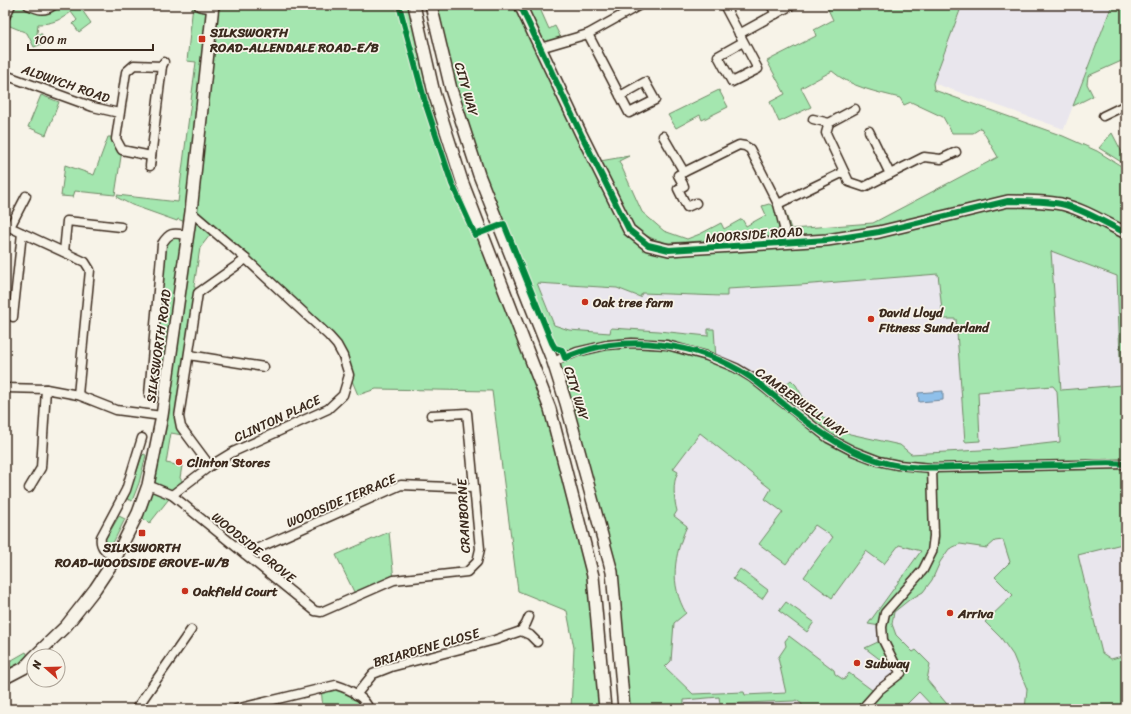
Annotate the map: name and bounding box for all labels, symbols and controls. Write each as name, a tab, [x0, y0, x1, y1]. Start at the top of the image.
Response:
place label: SILKSWORTH ROAD-ALLENDALE ROAD-E/B	[209, 21, 379, 59]
scale bar	[28, 26, 153, 52]
text: 100 m	[34, 29, 67, 51]
marker: SILKSWORTH ROAD-ALLENDALE ROAD-E/B	[197, 34, 207, 44]
street label: ALDWYCH ROAD	[18, 57, 113, 109]
street label: CITY WAY	[448, 59, 485, 120]
street label: MOORSIDE ROAD	[705, 220, 804, 249]
street label: SILKSWORTH ROAD	[139, 288, 178, 404]
place label: Oak tree farm	[592, 291, 673, 314]
marker: Oak tree farm	[580, 297, 590, 307]
place label: David Lloyd Fitness Sunderland	[878, 301, 990, 339]
marker: David Lloyd Fitness Sunderland	[866, 314, 876, 324]
street label: CAMBERWELL WAY	[750, 361, 854, 444]
street label: CITY WAY	[557, 363, 596, 424]
street label: CLINTON PLACE	[230, 388, 325, 449]
place label: Clinton Stores	[186, 451, 271, 474]
marker: Clinton Stores	[174, 457, 184, 467]
street label: WOODSIDE TERRACE	[283, 467, 400, 534]
street label: CRANBORNE	[450, 477, 477, 554]
street label: WOODSIDE GROVE	[206, 506, 302, 589]
marker: SILKSWORTH ROAD-WOODSIDE GROVE-W/B	[137, 528, 147, 538]
place label: SILKSWORTH ROAD-WOODSIDE GROVE-W/B	[54, 536, 230, 574]
place label: Oakfield Court	[192, 580, 278, 603]
marker: Oakfield Court	[180, 586, 190, 596]
place label: Arriva	[957, 602, 994, 625]
marker: Arriva	[945, 608, 955, 618]
street label: BRIARDENE CLOSE	[370, 621, 483, 674]
north arrow	[26, 648, 66, 688]
place label: Subway	[864, 652, 910, 675]
text: N	[26, 658, 47, 673]
marker: Subway	[852, 658, 862, 668]

